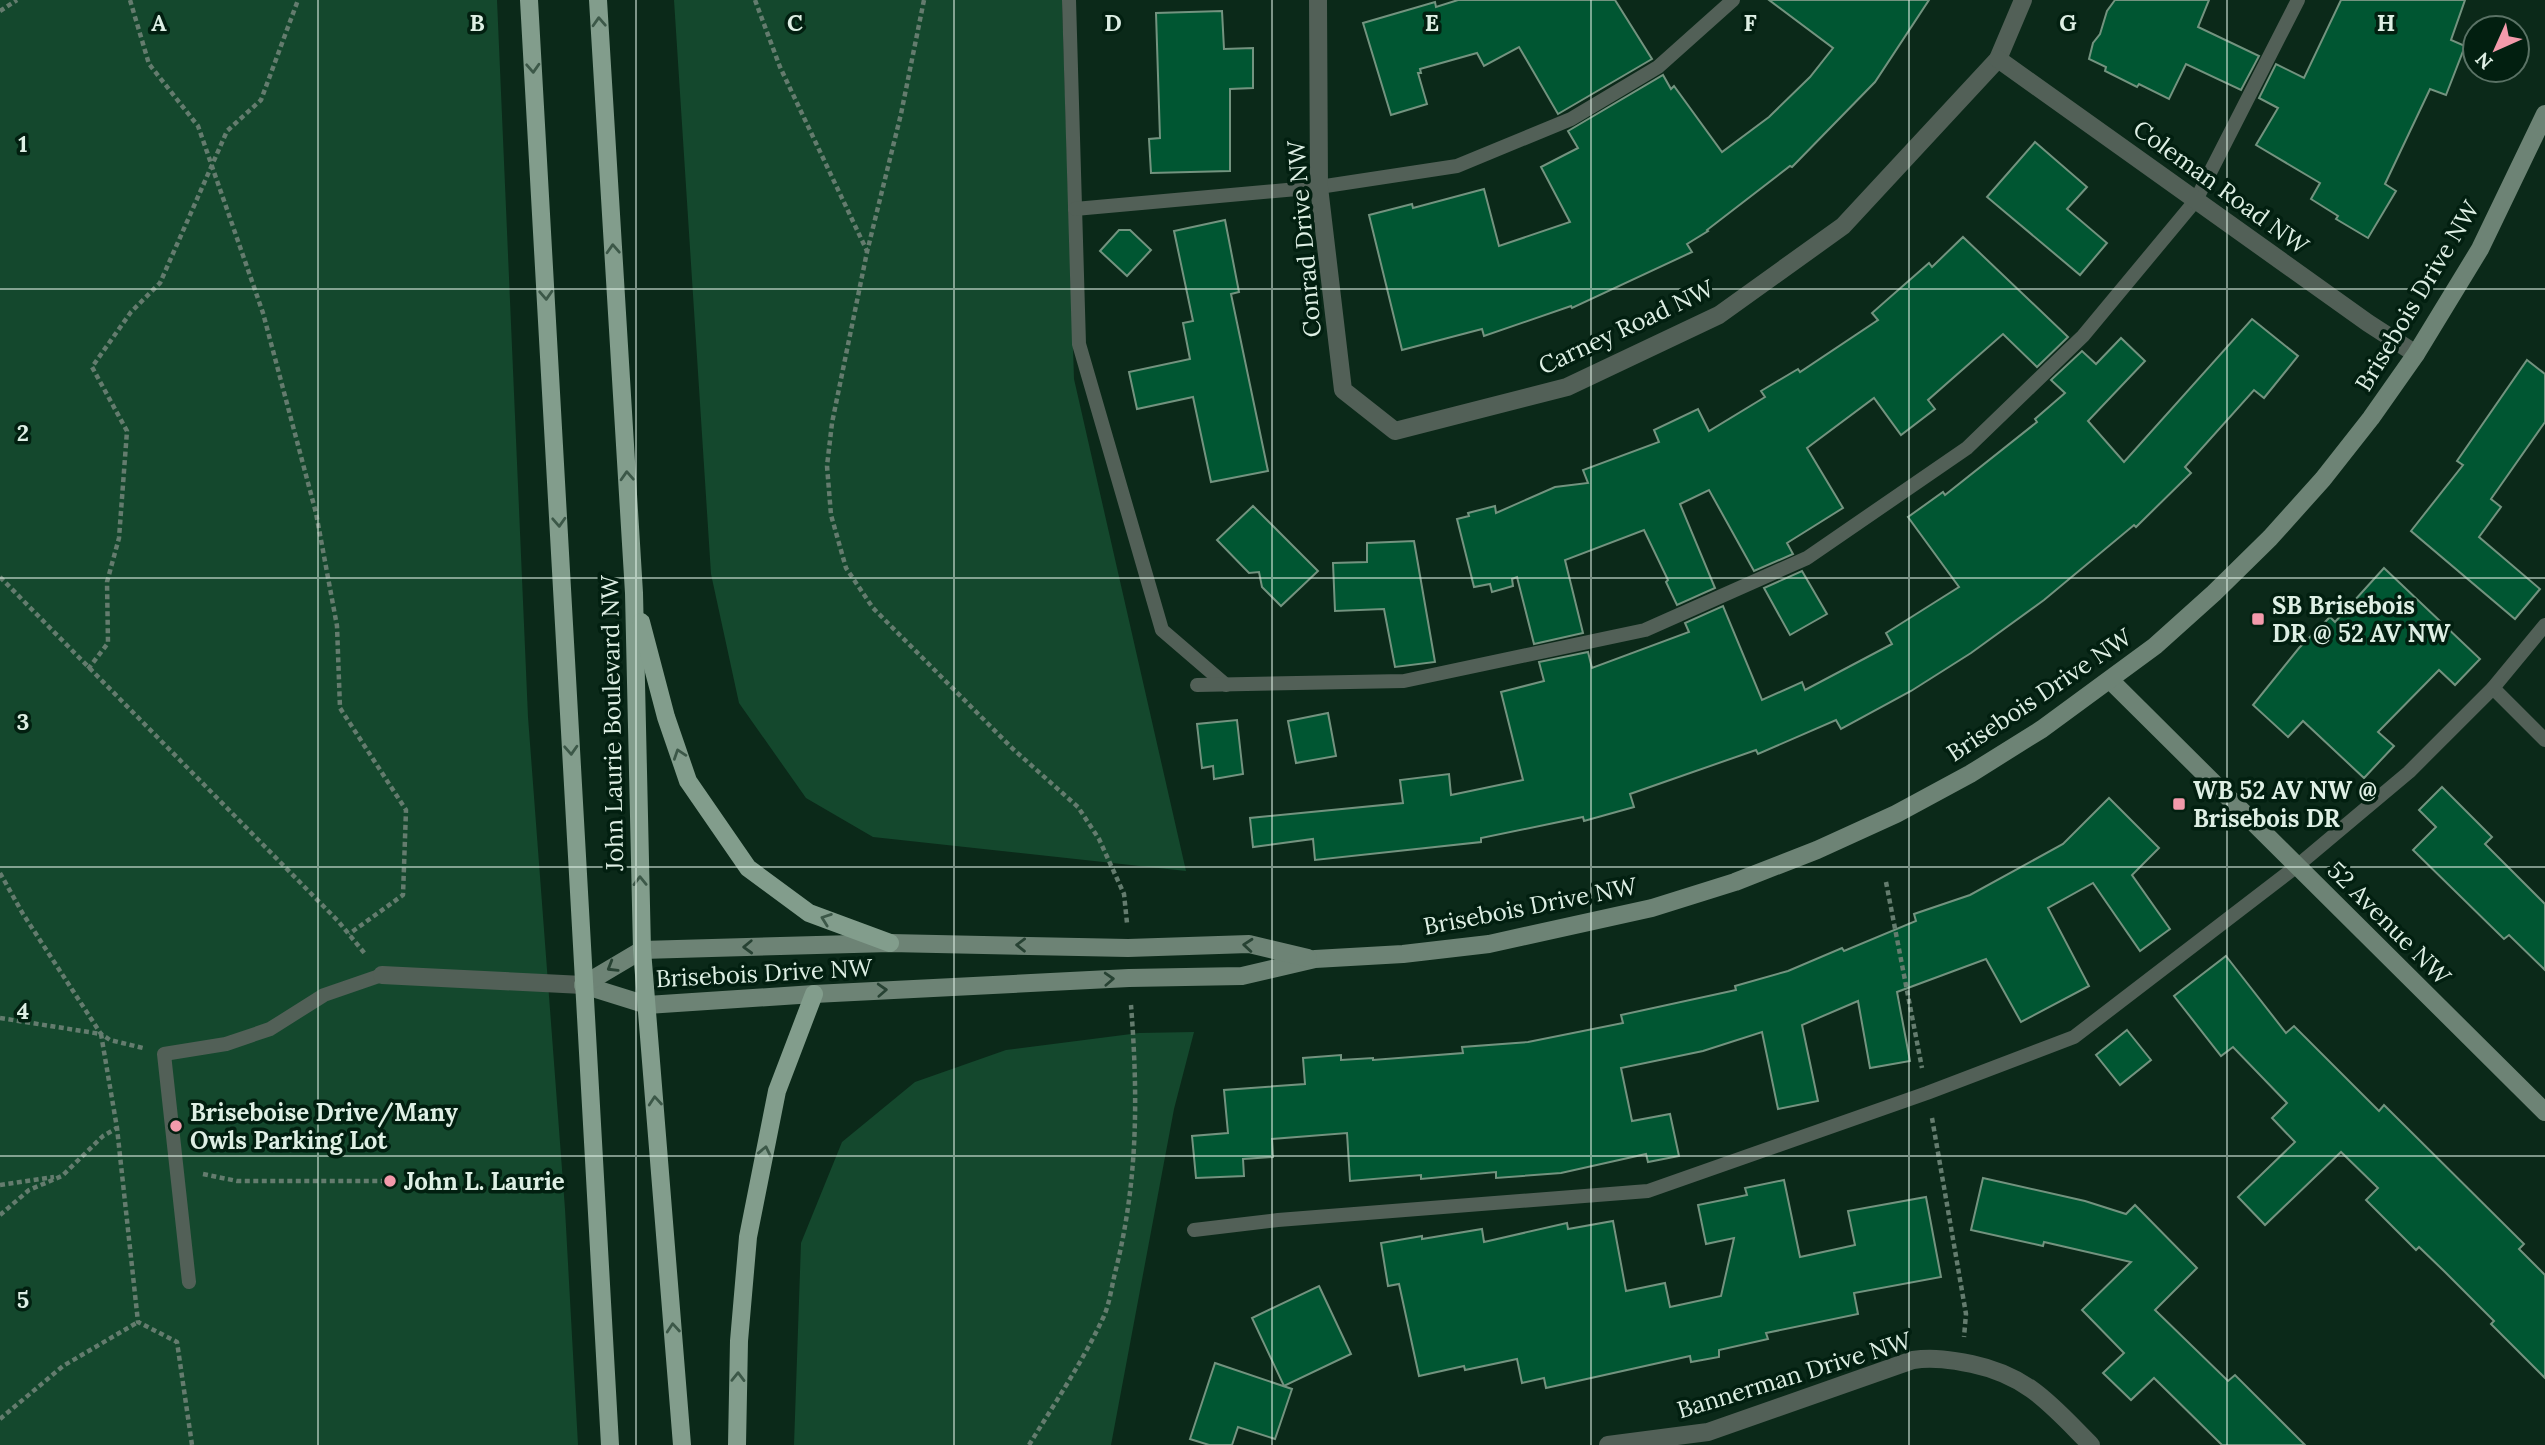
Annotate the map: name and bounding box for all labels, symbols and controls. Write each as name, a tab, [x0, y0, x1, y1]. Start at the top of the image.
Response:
text: A	[151, 8, 167, 37]
text: B	[469, 8, 485, 37]
text: C	[787, 8, 803, 37]
text: D	[1104, 8, 1122, 37]
text: E	[1425, 8, 1439, 37]
text: F	[1743, 8, 1757, 37]
text: G	[2059, 8, 2077, 37]
text: H	[2377, 8, 2395, 37]
north arrow	[2461, 14, 2531, 84]
one-way arrow	[592, 16, 607, 27]
text: N	[2470, 47, 2498, 75]
one-way arrow	[525, 63, 540, 74]
street label: Coleman Road NW	[2127, 113, 2316, 262]
text: 1	[18, 129, 28, 158]
street label: Conrad Drive NW	[1280, 138, 1328, 339]
street label: Brisebois Drive NW	[2348, 194, 2487, 397]
one-way arrow	[606, 243, 621, 254]
street label: Carney Road NW	[1533, 272, 1720, 381]
one-way arrow	[538, 290, 553, 301]
text: 2	[17, 418, 29, 447]
one-way arrow	[619, 470, 634, 481]
one-way arrow	[551, 517, 566, 528]
street label: John Laurie Boulevard NW	[594, 574, 630, 872]
place label: SB Brisebois DR @ 52 AV NW	[2272, 590, 2451, 649]
marker: SB Brisebois DR @ 52 AV NW	[2250, 611, 2266, 627]
street label: Brisebois Drive NW	[1941, 621, 2138, 768]
text: 3	[17, 707, 29, 736]
one-way arrow	[564, 744, 579, 755]
one-way arrow	[673, 749, 687, 761]
place label: WB 52 AV NW @ Brisebois DR	[2193, 775, 2377, 834]
marker: WB 52 AV NW @ Brisebois DR	[2171, 796, 2187, 812]
street label: 52 Avenue NW	[2321, 855, 2458, 992]
street label: Brisebois Drive NW	[1421, 870, 1640, 942]
one-way arrow	[632, 876, 648, 886]
one-way arrow	[820, 913, 832, 927]
one-way arrow	[1015, 938, 1026, 953]
one-way arrow	[1242, 938, 1254, 953]
one-way arrow	[742, 939, 753, 954]
street label: Brisebois Drive NW	[655, 952, 874, 994]
one-way arrow	[607, 959, 620, 972]
one-way arrow	[1104, 972, 1115, 987]
one-way arrow	[876, 983, 887, 998]
text: 4	[17, 996, 29, 1025]
one-way arrow	[648, 1096, 663, 1107]
place label: Briseboise Drive/Many Owls Parking Lot	[190, 1097, 459, 1156]
marker: Briseboise Drive/Many Owls Parking Lot	[168, 1118, 184, 1134]
one-way arrow	[756, 1145, 771, 1157]
place label: John L. Laurie	[404, 1166, 565, 1197]
marker: John L. Laurie	[382, 1173, 398, 1189]
text: 5	[17, 1285, 29, 1314]
one-way arrow	[666, 1322, 681, 1333]
street label: Bannerman Drive NW	[1673, 1324, 1916, 1425]
one-way arrow	[731, 1371, 746, 1382]

